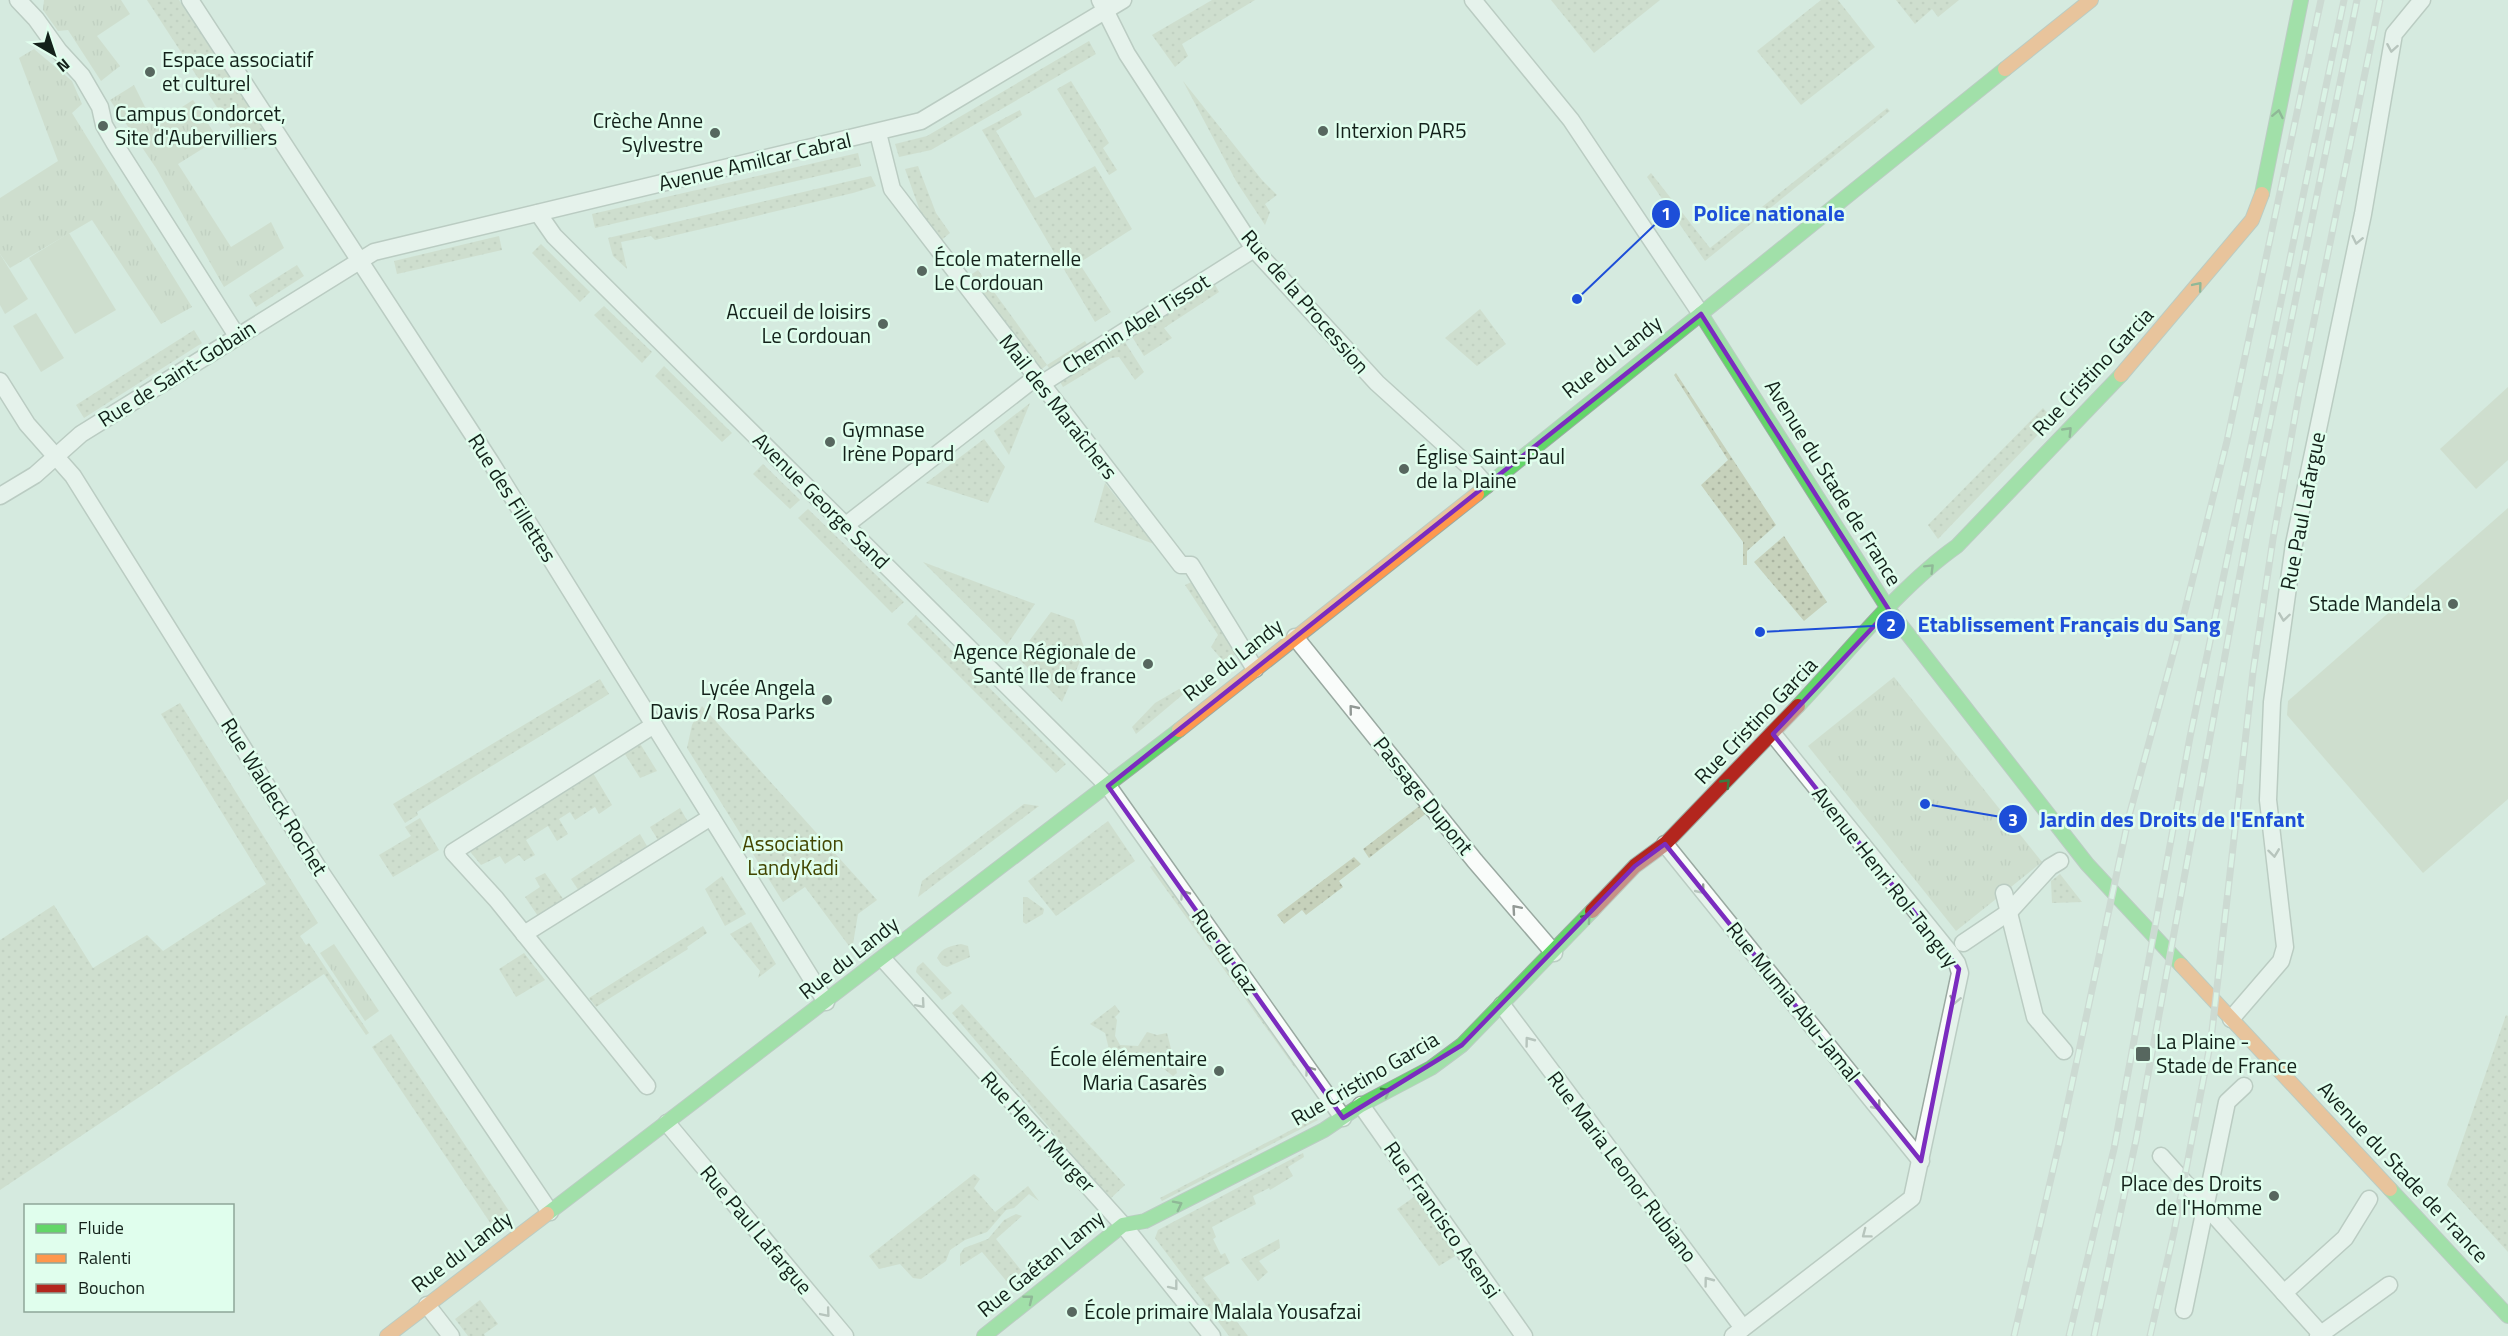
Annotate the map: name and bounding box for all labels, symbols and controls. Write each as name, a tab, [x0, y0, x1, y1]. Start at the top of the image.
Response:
north arrow	[24, 24, 84, 84]
place label: Espace associatif et culturel	[162, 43, 314, 99]
one-way arrow	[2386, 43, 2399, 53]
text: N	[52, 53, 75, 78]
marker: Espace associatif et culturel	[143, 65, 157, 79]
place label: Campus Condorcet, Site d'Aubervilliers	[115, 97, 286, 153]
place label: Crèche Anne Sylvestre	[593, 104, 703, 160]
one-way arrow	[2271, 109, 2284, 119]
place label: Interxion PAR5	[1335, 114, 1467, 146]
marker: Campus Condorcet, Site d'Aubervilliers	[96, 119, 110, 133]
street label: Avenue Amilcar Cabral	[655, 123, 854, 199]
marker: Interxion PAR5	[1316, 124, 1330, 138]
marker: Crèche Anne Sylvestre	[708, 126, 722, 140]
callout: Police nationale	[1651, 194, 1856, 234]
text: Police nationale	[1693, 196, 1845, 230]
text: 1	[1661, 200, 1671, 227]
street label: Rue de la Procession	[1234, 222, 1378, 381]
one-way arrow	[2352, 235, 2365, 245]
place label: École maternelle Le Cordouan	[934, 242, 1081, 298]
marker: École maternelle Le Cordouan	[915, 264, 929, 278]
street label: Chemin Abel Tissot	[1056, 265, 1216, 381]
one-way arrow	[2191, 282, 2202, 293]
place label: Accueil de loisirs Le Cordouan	[726, 295, 871, 351]
street label: Rue Cristino Garcia	[2024, 299, 2161, 443]
street label: Rue du Landy	[1555, 307, 1668, 406]
street label: Rue de Saint-Gobain	[91, 312, 262, 435]
marker: Accueil de loisirs Le Cordouan	[876, 317, 890, 331]
street label: Mail des Maraîchers	[992, 327, 1126, 486]
street label: Avenue du Stade de France	[1757, 373, 1911, 592]
place label: Gymnase Irène Popard	[842, 413, 954, 469]
street label: Avenue George Sand	[746, 424, 898, 576]
street label: Rue des Fillettes	[460, 427, 565, 568]
one-way arrow	[2061, 428, 2072, 438]
street label: Rue Paul Lafargue	[2271, 429, 2333, 593]
marker: Gymnase Irène Popard	[823, 435, 837, 449]
place label: Église Saint-Paul de la Plaine	[1416, 440, 1565, 496]
marker: Église Saint-Paul de la Plaine	[1397, 462, 1411, 476]
one-way arrow	[1922, 564, 1933, 575]
place label: Stade Mandela	[2309, 587, 2441, 619]
marker: Stade Mandela	[2446, 597, 2460, 611]
callout: Etablissement Français du Sang	[1876, 605, 2233, 645]
text: Etablissement Français du Sang	[1918, 607, 2221, 641]
street label: Rue du Landy	[1176, 610, 1289, 709]
text: 2	[1886, 611, 1896, 638]
one-way arrow	[2279, 612, 2291, 622]
place label: Agence Régionale de Santé Ile de france	[953, 635, 1136, 691]
street label: Rue Cristino Garcia	[1686, 649, 1825, 791]
marker: Agence Régionale de Santé Ile de france	[1141, 657, 1155, 671]
place label: Lycée Angela Davis / Rosa Parks	[650, 671, 815, 727]
marker: Lycée Angela Davis / Rosa Parks	[820, 693, 834, 707]
one-way arrow	[1349, 705, 1360, 716]
street label: Rue Waldeck Rochet	[213, 711, 337, 882]
street label: Passage Dupont	[1366, 729, 1482, 862]
one-way arrow	[1719, 779, 1730, 789]
street label: Avenue Henri Rol-Tanguy	[1805, 779, 1967, 974]
callout: Jardin des Droits de l'Enfant	[1998, 799, 2317, 839]
text: Jardin des Droits de l'Enfant	[2039, 802, 2305, 836]
text: 3	[2008, 806, 2018, 833]
park label: Association LandyKadi	[742, 827, 844, 883]
one-way arrow	[2267, 848, 2280, 857]
one-way arrow	[1694, 883, 1705, 894]
one-way arrow	[1180, 889, 1191, 900]
street label: Rue du Gaz	[1184, 902, 1267, 1001]
one-way arrow	[1512, 905, 1523, 916]
street label: Rue du Landy	[792, 908, 905, 1007]
street label: Rue Mumia Abu-Jamal	[1719, 914, 1869, 1088]
one-way arrow	[1580, 915, 1591, 925]
one-way arrow	[1949, 995, 1962, 1005]
one-way arrow	[914, 997, 925, 1008]
street label: Rue Cristino Garcia	[1285, 1023, 1445, 1133]
place label: La Plaine - Stade de France	[2156, 1025, 2297, 1081]
one-way arrow	[1525, 1036, 1536, 1047]
place label: École élémentaire Maria Casarès	[1050, 1042, 1207, 1098]
marker: La Plaine - Stade de France	[2134, 1045, 2152, 1063]
street label: Rue Henri Murger	[974, 1063, 1104, 1199]
marker: École élémentaire Maria Casarès	[1212, 1064, 1226, 1078]
street label: Rue Maria Leonor Rubiano	[1540, 1064, 1706, 1269]
one-way arrow	[1305, 1066, 1316, 1077]
street label: Avenue du Stade de France	[2311, 1073, 2497, 1269]
one-way arrow	[1379, 1088, 1390, 1099]
one-way arrow	[1870, 1100, 1881, 1111]
street label: Rue Francisco Asensi	[1376, 1134, 1509, 1305]
street label: Rue Paul Lafargue	[693, 1158, 821, 1301]
place label: Place des Droits de l'Homme	[2120, 1167, 2262, 1223]
marker: Place des Droits de l'Homme	[2267, 1189, 2281, 1203]
one-way arrow	[1171, 1200, 1182, 1212]
street label: Rue Gaétan Lamy	[970, 1202, 1111, 1324]
street label: Rue du Landy	[404, 1203, 519, 1300]
legend	[24, 1204, 234, 1312]
text: Fluide	[78, 1214, 124, 1241]
one-way arrow	[1862, 1227, 1873, 1238]
text: Ralenti	[78, 1244, 131, 1271]
text: Bouchon	[78, 1274, 145, 1301]
one-way arrow	[1704, 1277, 1715, 1288]
one-way arrow	[1166, 1280, 1177, 1291]
place label: École primaire Malala Yousafzai	[1084, 1295, 1361, 1327]
one-way arrow	[1023, 1296, 1034, 1307]
marker: École primaire Malala Yousafzai	[1065, 1305, 1079, 1319]
one-way arrow	[818, 1306, 829, 1317]

